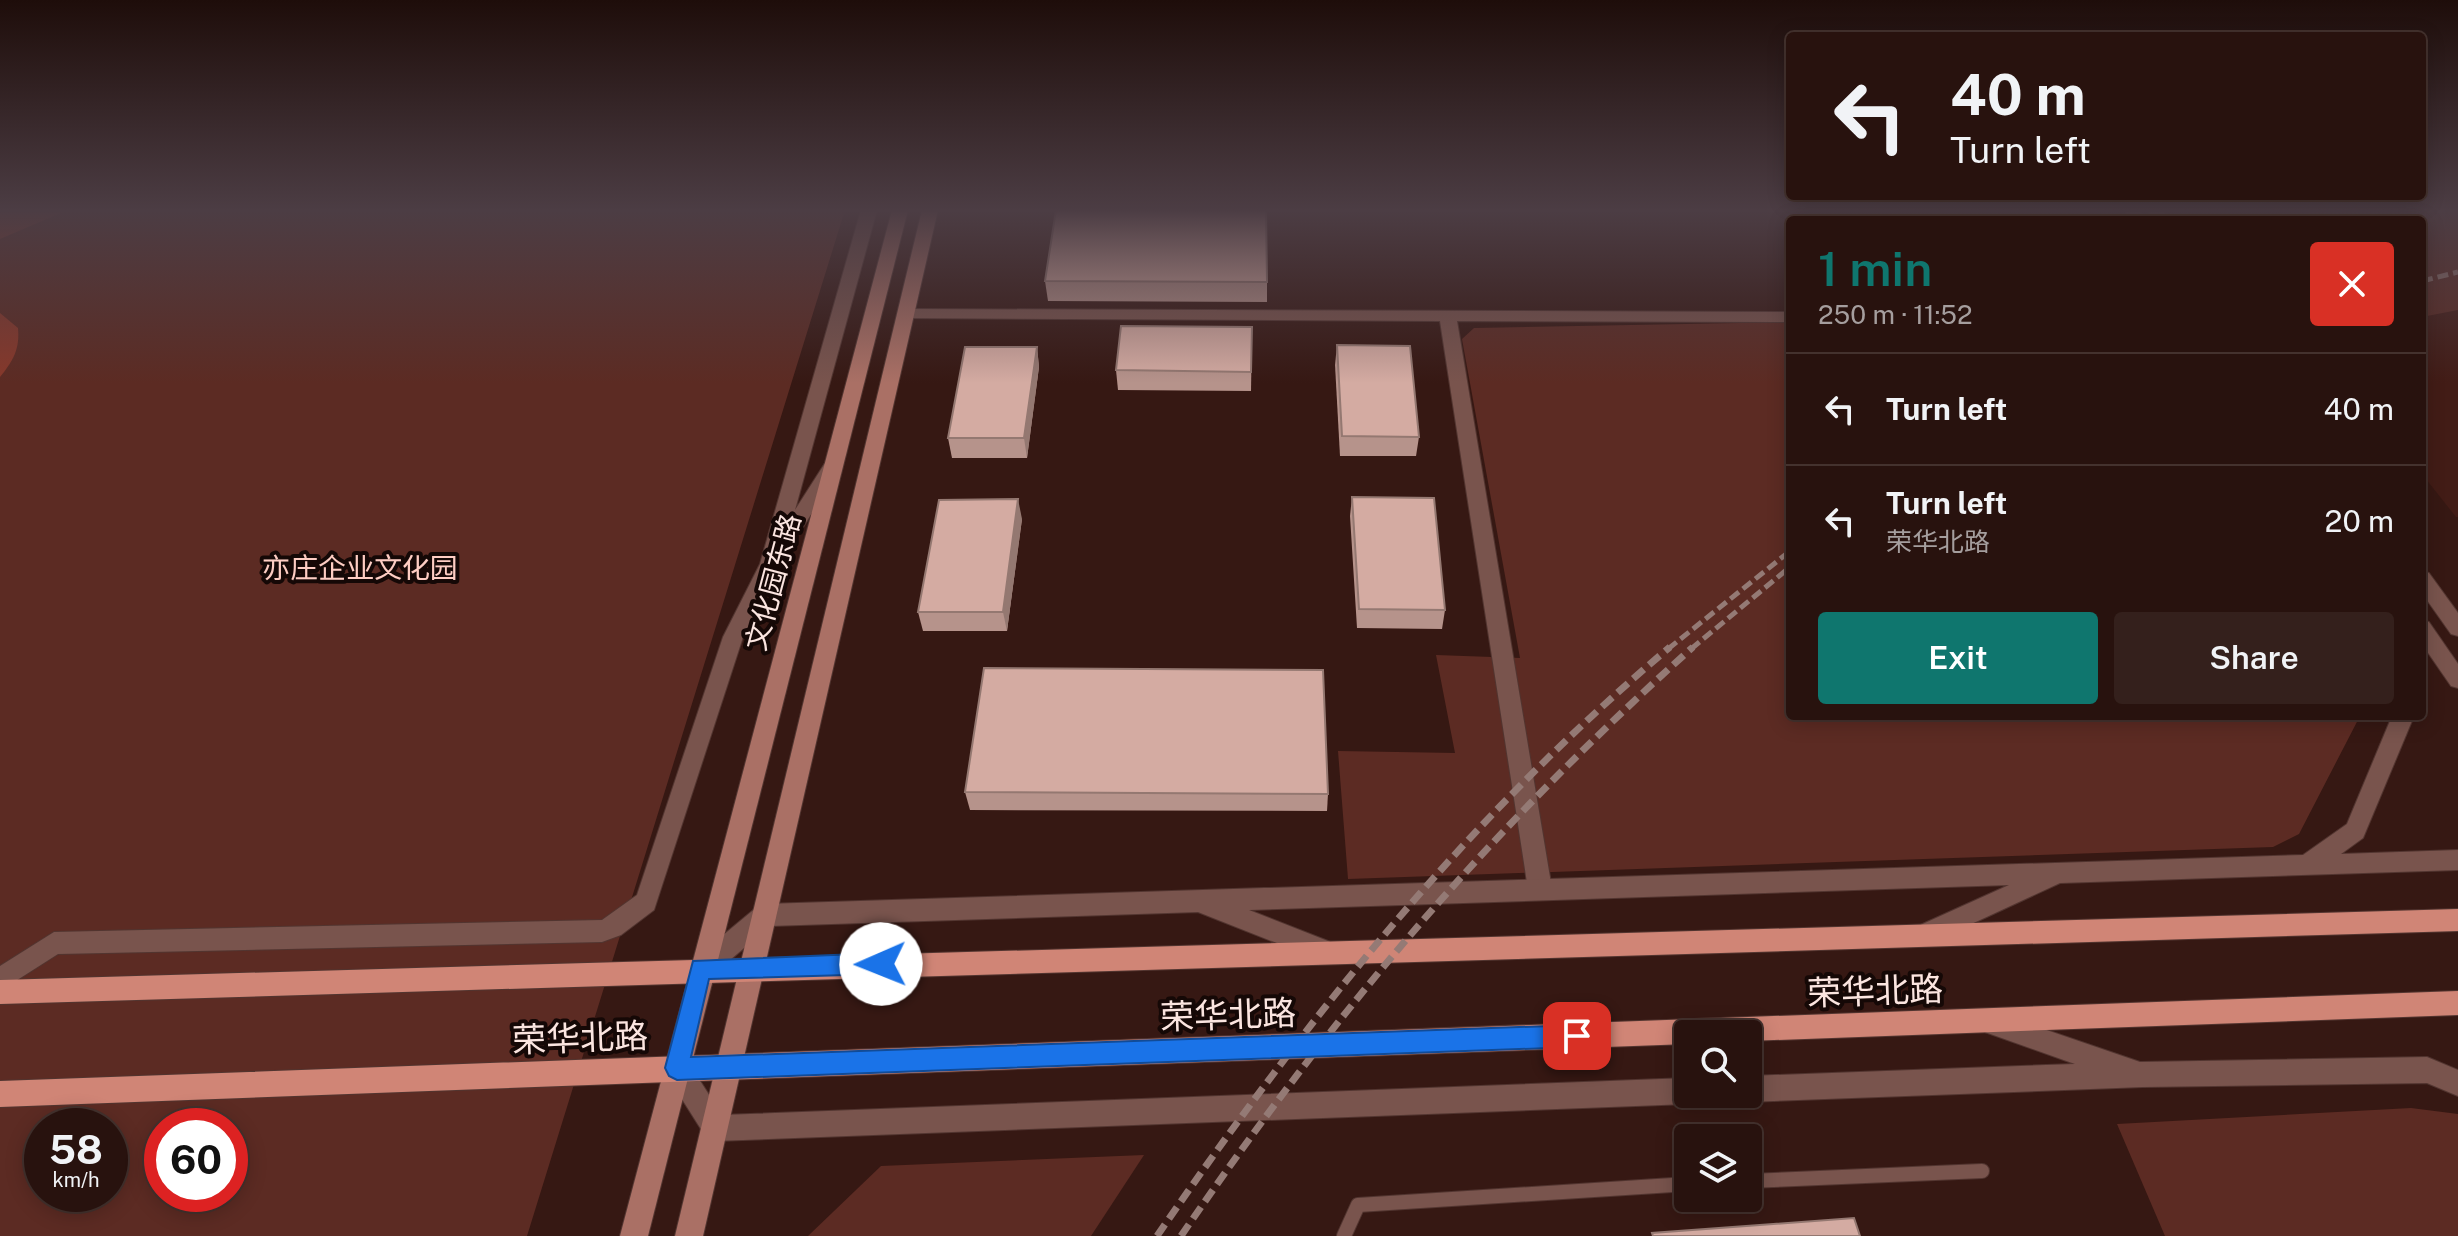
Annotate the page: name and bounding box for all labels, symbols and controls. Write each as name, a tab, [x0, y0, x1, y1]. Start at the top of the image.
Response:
text: 40 m	[1950, 62, 2086, 128]
icon: left	[1818, 64, 1922, 168]
text: Turn left	[1950, 129, 2091, 171]
text: 1 min	[1818, 240, 1932, 297]
button: close	[2310, 242, 2394, 326]
text: 250 m · 11:52	[1818, 299, 1972, 330]
icon: left	[1818, 387, 1862, 431]
text: Turn left	[1886, 391, 2007, 427]
text: 40 m	[2324, 391, 2394, 427]
text: Turn left	[1886, 485, 2007, 521]
icon: left	[1818, 499, 1862, 543]
text: 20 m	[2325, 503, 2394, 539]
street label: 文化园东路	[738, 510, 807, 654]
text: 荣华北路	[1886, 526, 1990, 557]
park label: 亦庄企业文化园	[262, 551, 458, 584]
button: Exit	[1818, 612, 2098, 704]
button: Share	[2114, 612, 2394, 704]
position arrow	[839, 922, 923, 1006]
street label: 荣华北路	[1806, 969, 1944, 1013]
street label: 荣华北路	[1159, 993, 1297, 1037]
pin	[1543, 1002, 1611, 1070]
icon: arrive	[1555, 1014, 1599, 1058]
street label: 荣华北路	[511, 1016, 649, 1060]
map controls	[1674, 1020, 1762, 1212]
button: search	[1674, 1020, 1762, 1108]
speed limit sign: 60	[144, 1108, 248, 1212]
button: layers	[1674, 1124, 1762, 1212]
text: 58	[49, 1126, 103, 1173]
text: km/h	[52, 1168, 100, 1192]

